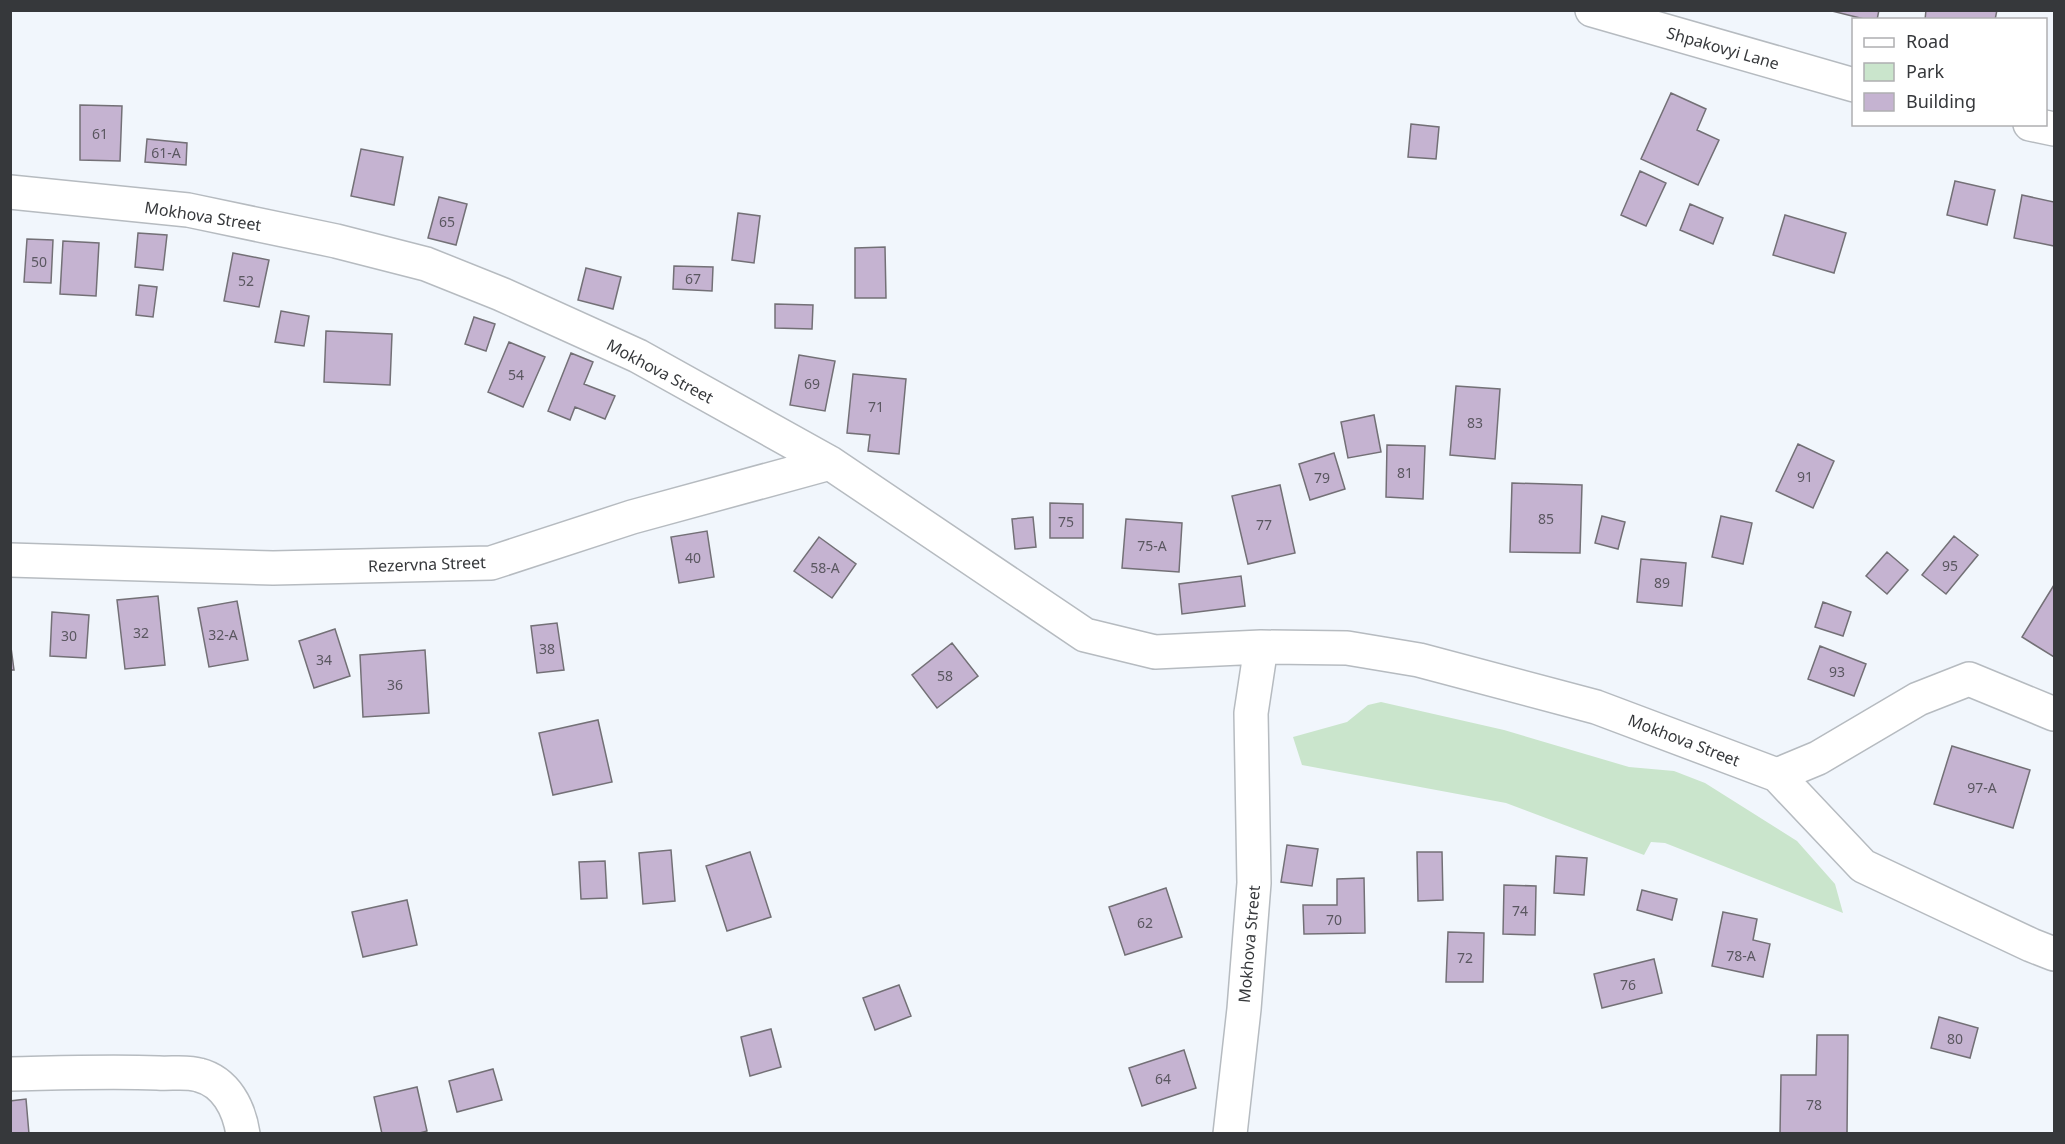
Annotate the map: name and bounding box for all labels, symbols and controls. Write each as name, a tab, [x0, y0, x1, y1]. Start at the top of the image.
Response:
legend	[1852, 18, 2047, 126]
street label: Shpakovyi Lane	[1664, 21, 1782, 75]
text: Road	[1906, 29, 1949, 53]
text: Park	[1906, 59, 1944, 83]
text: Building	[1906, 89, 1976, 113]
house number: 61	[92, 124, 108, 143]
house number: 61-А	[151, 143, 181, 162]
street label: Mokhova Street	[143, 196, 263, 236]
house number: 65	[439, 212, 455, 231]
house number: 50	[31, 252, 47, 271]
house number: 67	[685, 269, 701, 288]
house number: 52	[238, 271, 254, 290]
street label: Mokhova Street	[603, 334, 717, 408]
house number: 54	[508, 365, 524, 384]
house number: 69	[804, 374, 820, 393]
house number: 71	[868, 397, 884, 416]
house number: 83	[1467, 413, 1483, 432]
house number: 81	[1397, 463, 1413, 482]
house number: 91	[1797, 467, 1813, 486]
house number: 79	[1314, 468, 1330, 487]
house number: 85	[1538, 509, 1554, 528]
house number: 75	[1058, 512, 1074, 531]
house number: 77	[1256, 515, 1272, 534]
house number: 75-А	[1137, 536, 1167, 555]
house number: 40	[685, 548, 701, 567]
street label: Rezervna Street	[368, 551, 486, 577]
house number: 95	[1942, 556, 1958, 575]
house number: 58-А	[810, 558, 840, 577]
house number: 89	[1654, 573, 1670, 592]
house number: 32	[133, 623, 149, 642]
house number: 32-А	[208, 625, 238, 644]
house number: 30	[61, 626, 77, 645]
house number: 38	[539, 639, 555, 658]
house number: 34	[316, 650, 332, 669]
house number: 93	[1829, 662, 1845, 681]
house number: 58	[937, 666, 953, 685]
house number: 36	[387, 675, 403, 694]
street label: Mokhova Street	[1625, 709, 1743, 771]
house number: 97-А	[1967, 778, 1997, 797]
street label: Mokhova Street	[1233, 884, 1265, 1004]
house number: 74	[1512, 901, 1528, 920]
house number: 70	[1326, 910, 1342, 929]
house number: 62	[1137, 913, 1153, 932]
house number: 78-А	[1726, 946, 1756, 965]
house number: 72	[1457, 948, 1473, 967]
house number: 76	[1620, 975, 1636, 994]
house number: 80	[1947, 1029, 1963, 1048]
house number: 64	[1155, 1069, 1171, 1088]
house number: 78	[1806, 1095, 1822, 1114]

